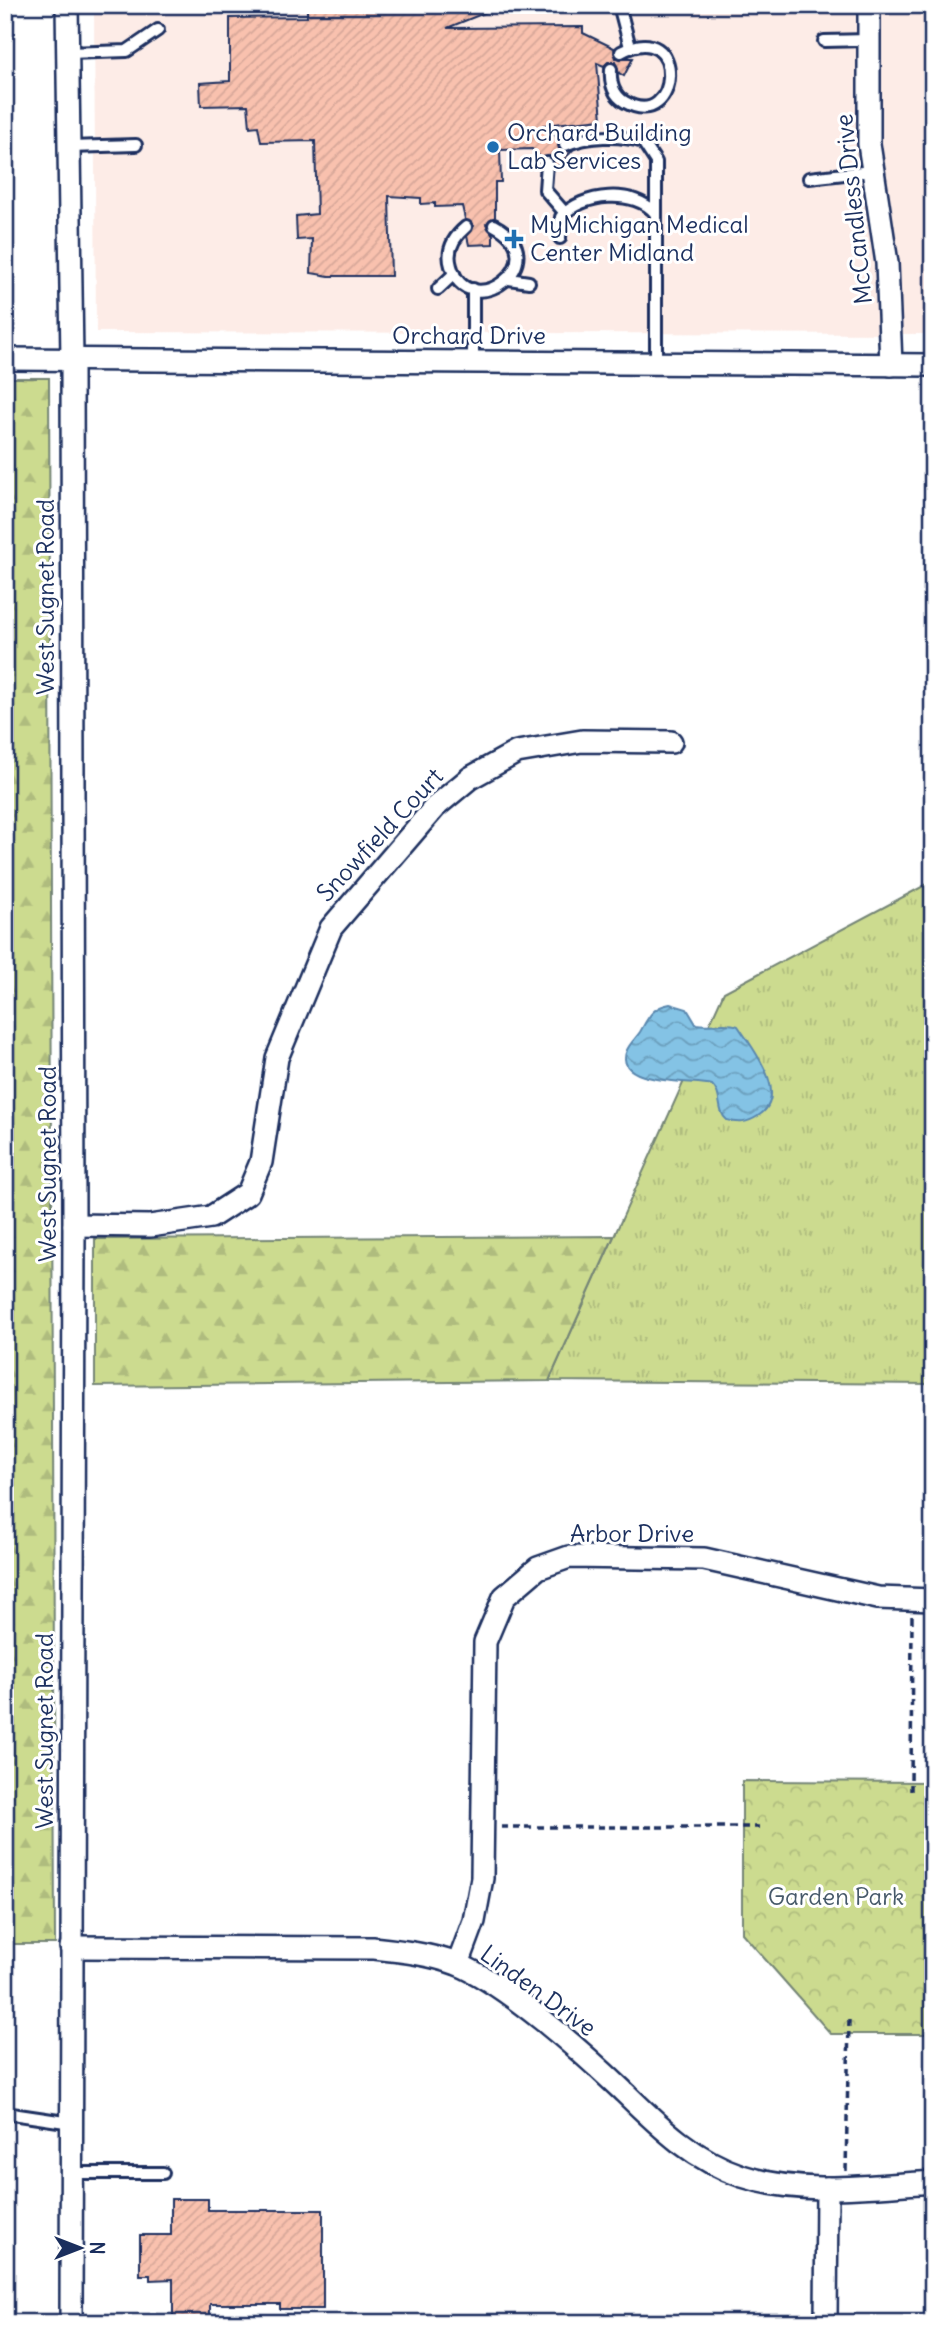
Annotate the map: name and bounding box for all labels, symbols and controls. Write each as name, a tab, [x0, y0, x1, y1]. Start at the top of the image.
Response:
street label: McCandless Drive	[828, 112, 878, 306]
place label: Orchard Building Lab Services	[507, 117, 692, 175]
marker: Orchard Building Lab Services	[485, 139, 501, 155]
place label: MyMichigan Medical Center Midland	[530, 209, 749, 267]
marker: MyMichigan Medical Center Midland	[504, 229, 524, 249]
street label: Orchard Drive	[392, 320, 546, 350]
street label: West Sugnet Road	[30, 499, 60, 695]
street label: Snowfield Court	[310, 761, 449, 907]
street label: West Sugnet Road	[32, 1066, 62, 1262]
street label: Arbor Drive	[570, 1518, 694, 1548]
street label: West Sugnet Road	[29, 1633, 59, 1829]
park label: Garden Park	[768, 1881, 904, 1911]
street label: Linden Drive	[475, 1938, 602, 2042]
north arrow	[46, 2212, 116, 2282]
text: N	[85, 2241, 109, 2255]

